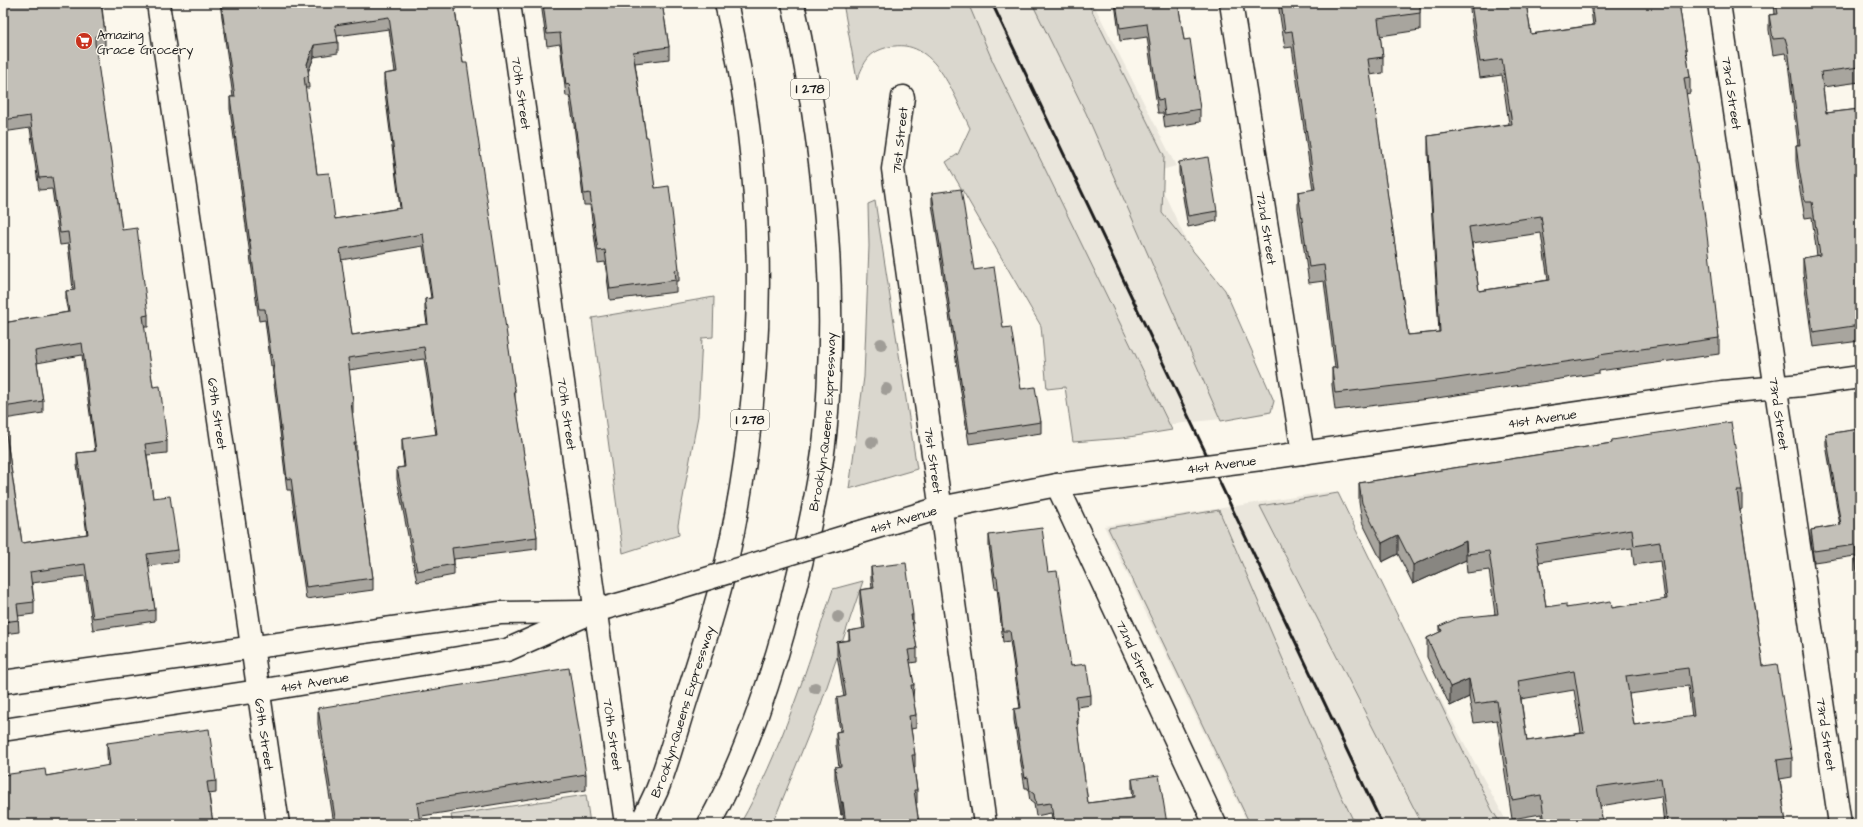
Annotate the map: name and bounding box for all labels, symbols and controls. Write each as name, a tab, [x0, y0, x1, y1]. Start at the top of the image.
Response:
place label: Amazing Grace Grocery	[97, 26, 193, 60]
supermarket icon: Amazing Grace Grocery	[74, 31, 94, 51]
street label: 73rd Street	[1717, 55, 1746, 132]
street label: 70th Street	[507, 56, 535, 132]
road number: I 278	[791, 79, 829, 99]
street label: 71st Street	[888, 105, 913, 174]
street label: 72nd Street	[1251, 190, 1281, 267]
street label: Brooklyn-Queens Expressway	[805, 332, 841, 513]
street label: 70th Street	[552, 376, 581, 452]
street label: 73rd Street	[1764, 376, 1793, 452]
street label: 69th Street	[203, 377, 231, 452]
street label: 41st Avenue	[1506, 405, 1578, 433]
road number: I 278	[731, 410, 769, 430]
street label: 71st Street	[919, 426, 947, 496]
street label: 41st Avenue	[1186, 452, 1257, 478]
street label: 41st Avenue	[867, 501, 939, 539]
street label: 72nd Street	[1111, 618, 1159, 693]
street label: Brooklyn-Queens Expressway	[647, 624, 720, 801]
street label: 41st Avenue	[279, 668, 350, 697]
street label: 73rd Street	[1811, 696, 1840, 773]
street label: 69th Street	[250, 697, 278, 772]
street label: 70th Street	[598, 697, 626, 773]

